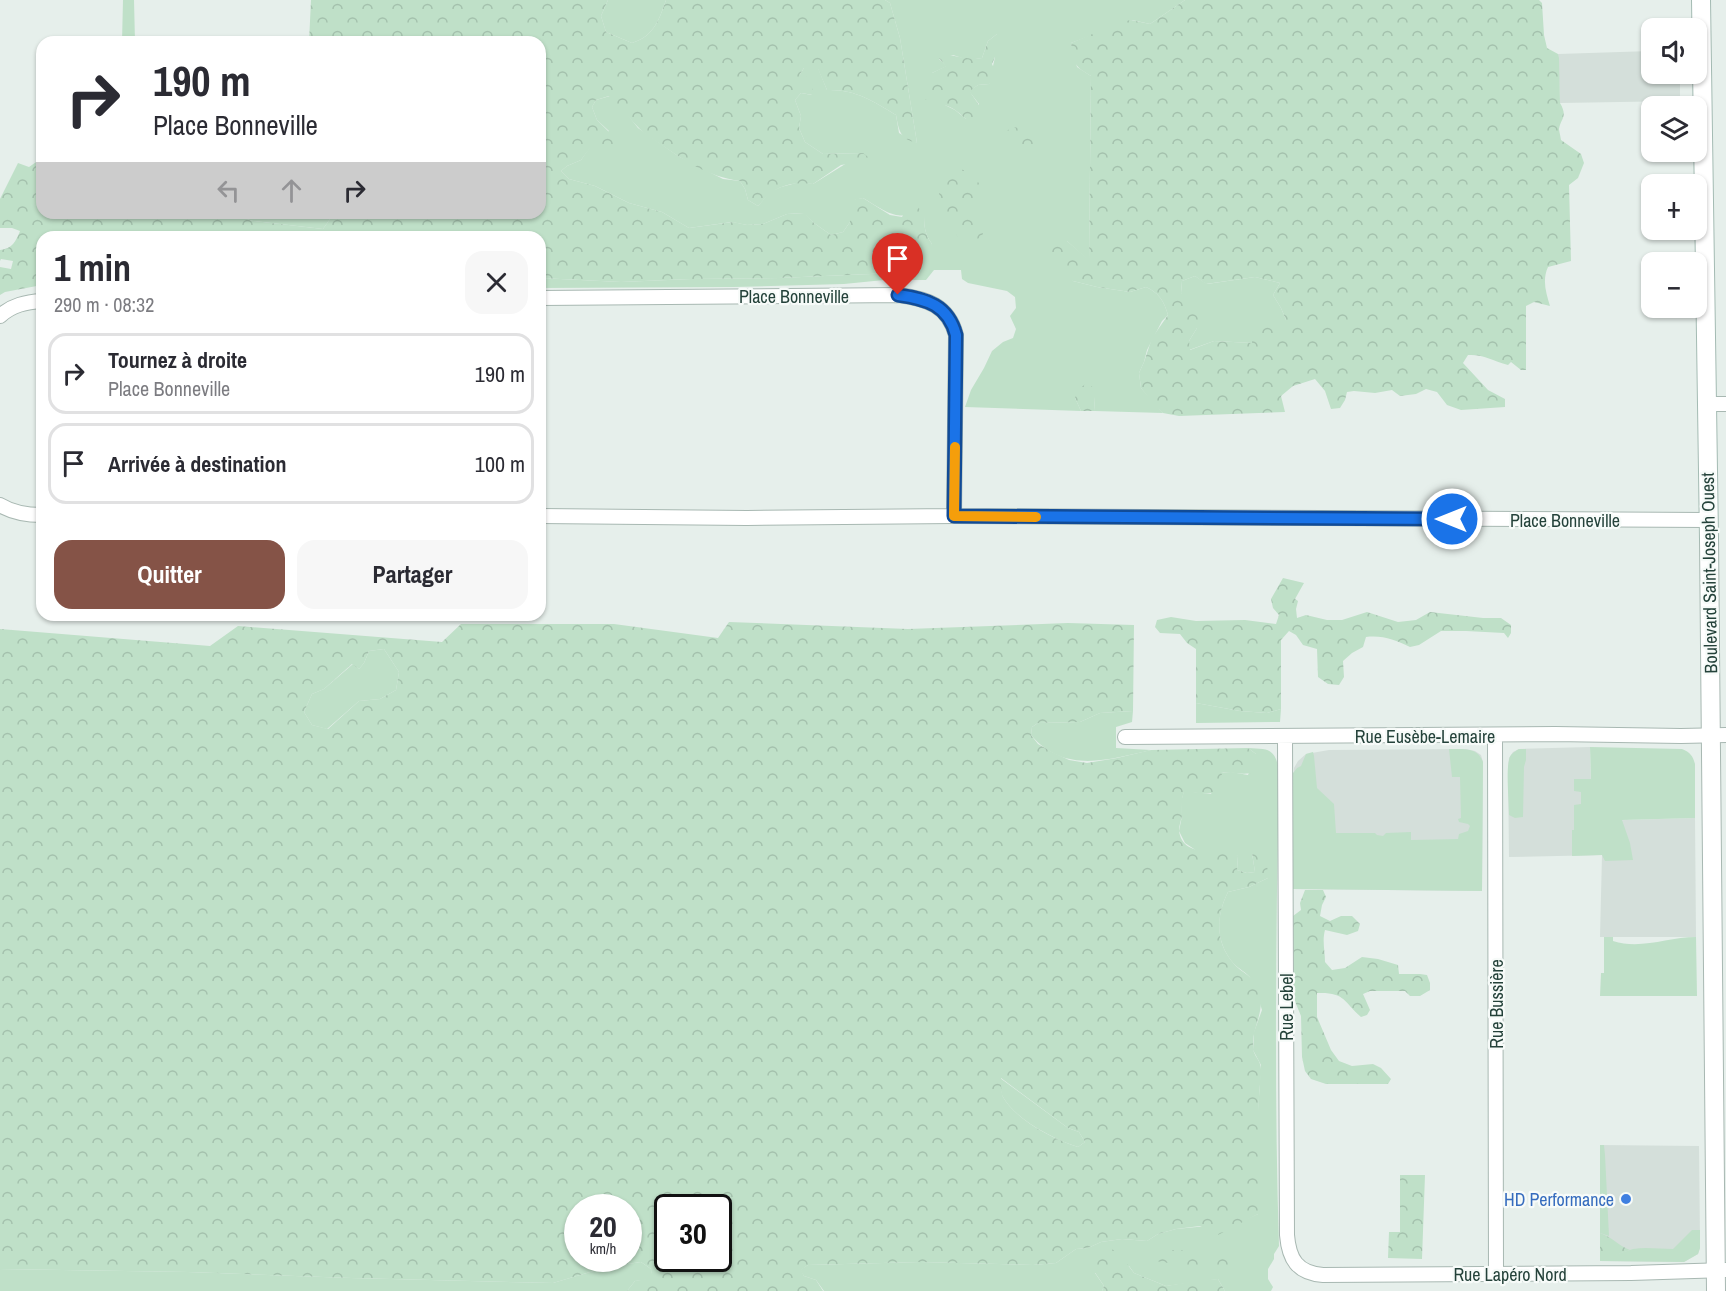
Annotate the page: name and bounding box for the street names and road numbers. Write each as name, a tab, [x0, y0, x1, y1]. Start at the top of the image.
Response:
street label: Place Bonneville	[739, 284, 849, 309]
street label: Boulevard Saint-Joseph Ouest	[1695, 472, 1723, 674]
street label: Place Bonneville	[1510, 508, 1620, 533]
street label: Rue Eusèbe-Lemaire	[1355, 724, 1495, 749]
street label: Rue Bussière	[1484, 959, 1509, 1049]
street label: Rue Lebel	[1274, 973, 1299, 1041]
street label: Rue Lapéro Nord	[1453, 1262, 1567, 1287]

